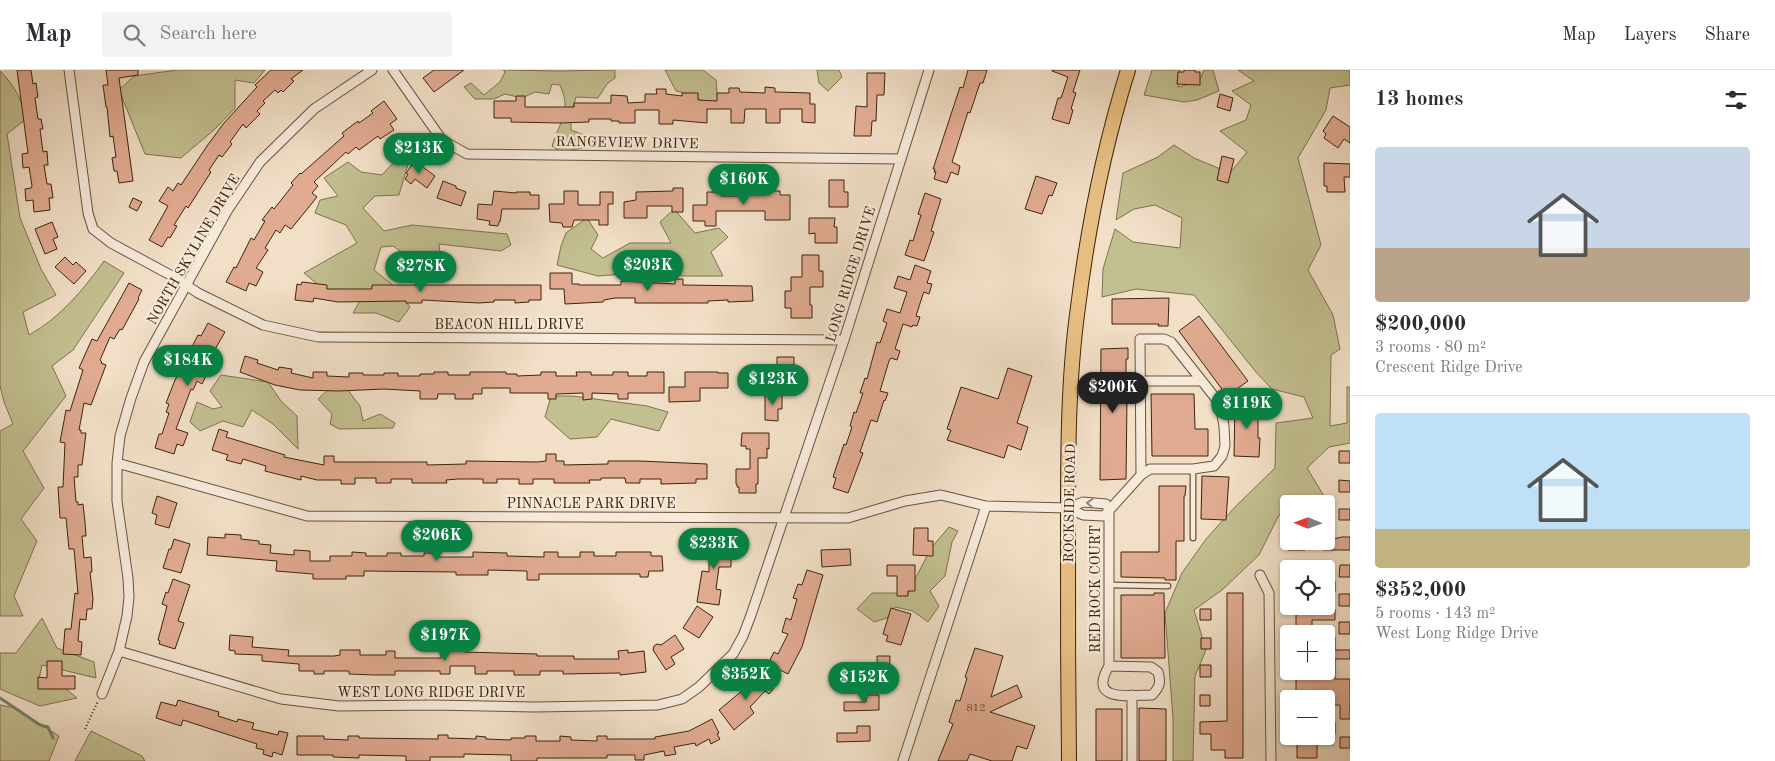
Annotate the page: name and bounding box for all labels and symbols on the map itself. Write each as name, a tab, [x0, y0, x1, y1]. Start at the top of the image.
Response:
pin: $213K	[384, 132, 454, 175]
street label: RANGEVIEW DRIVE	[555, 135, 699, 151]
pin: $160K	[709, 164, 779, 206]
street label: NORTH SKYLINE DRIVE	[145, 172, 243, 327]
street label: LONG RIDGE DRIVE	[824, 205, 878, 344]
pin: $278K	[386, 250, 456, 293]
pin: $203K	[613, 250, 683, 292]
street label: BEACON HILL DRIVE	[434, 318, 584, 332]
pin: $184K	[153, 344, 223, 387]
pin: $123K	[738, 364, 808, 406]
pin: $200K	[1078, 372, 1148, 414]
pin: $119K	[1212, 388, 1282, 430]
street label: ROCKSIDE ROAD	[1062, 443, 1078, 563]
north arrow	[1280, 495, 1335, 550]
street label: PINNACLE PARK DRIVE	[506, 497, 676, 511]
one-way arrow	[1086, 498, 1094, 508]
pin: $206K	[402, 520, 472, 562]
street label: RED ROCK COURT	[1089, 525, 1103, 653]
pin: $233K	[679, 528, 749, 570]
pin: $197K	[410, 620, 480, 662]
pin: $352K	[711, 658, 781, 701]
pin: $152K	[829, 662, 899, 704]
street label: WEST LONG RIDGE DRIVE	[337, 686, 525, 700]
house number: 812	[966, 703, 986, 714]

